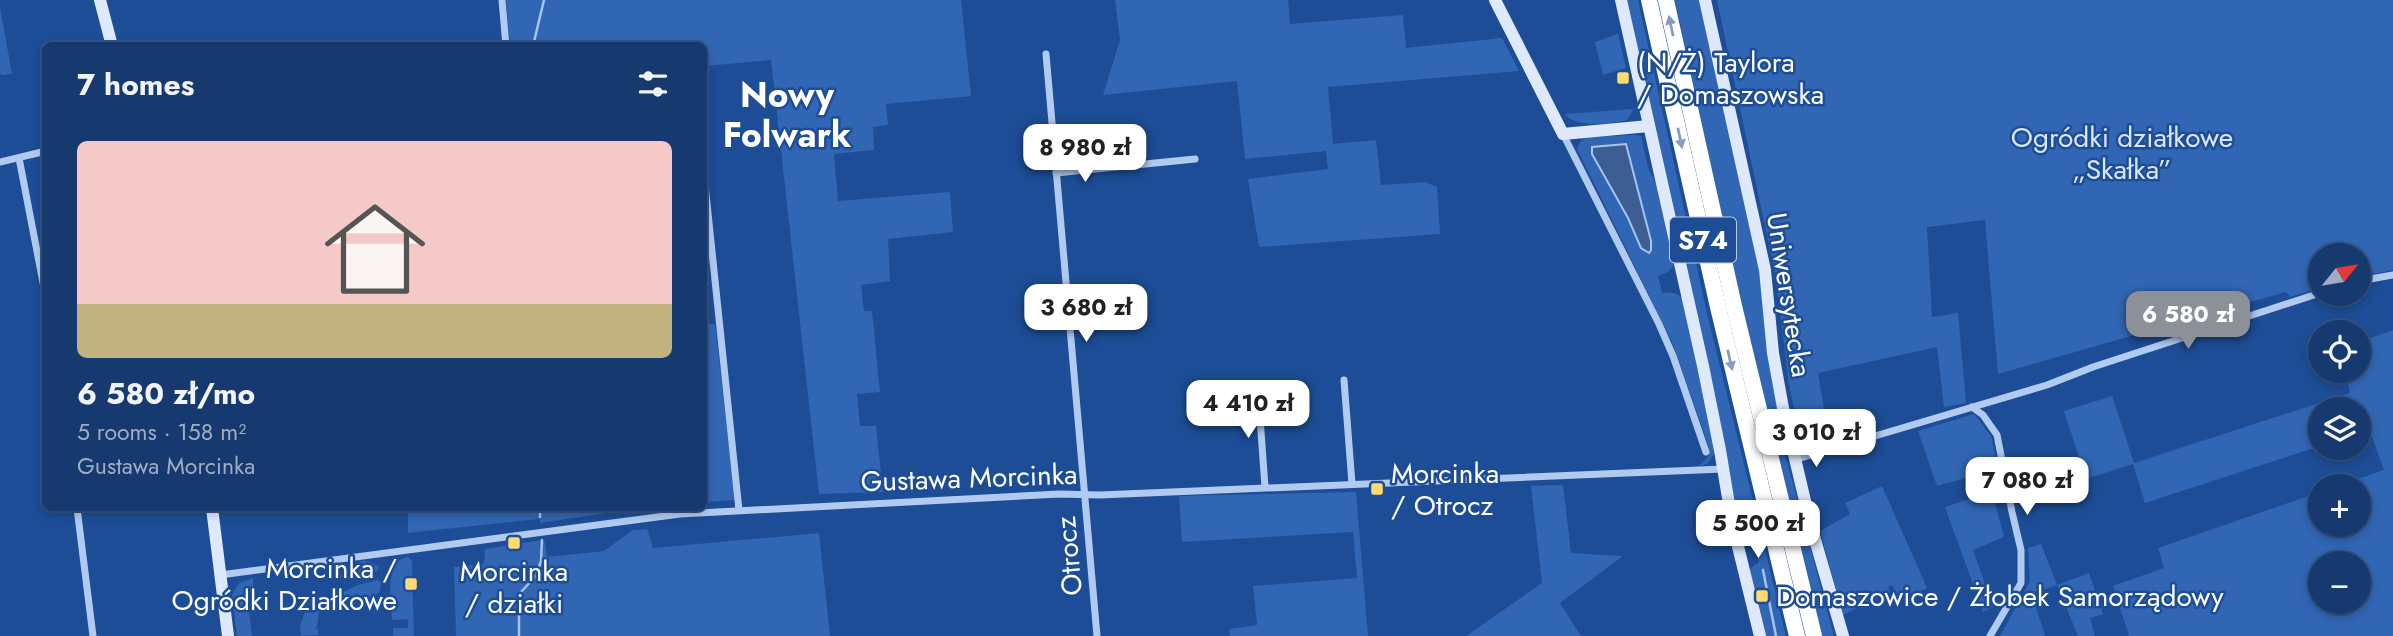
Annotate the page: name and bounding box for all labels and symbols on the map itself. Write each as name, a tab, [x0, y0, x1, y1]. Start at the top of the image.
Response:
one-way arrow	[1666, 15, 1677, 37]
place label: (N/Ż) Taylora / Domaszowska	[1637, 42, 1824, 115]
district label: Nowy Folwark	[723, 70, 851, 160]
marker: (N/Ż) Taylora / Domaszowska	[1615, 70, 1631, 86]
park label: Ogródki działkowe „Skałka”	[2011, 117, 2233, 190]
pin: 8 980 zł	[1013, 124, 1157, 184]
one-way arrow	[1674, 128, 1685, 150]
street label: Uniwersytecka	[1756, 210, 1822, 380]
road number: S74	[1670, 218, 1736, 262]
north arrow	[2308, 243, 2371, 306]
pin: 3 680 zł	[1014, 284, 1158, 344]
pin: 6 580 zł	[2116, 292, 2260, 351]
one-way arrow	[1725, 349, 1736, 371]
pin: 4 410 zł	[1176, 380, 1320, 440]
pin: 3 010 zł	[1744, 410, 1888, 469]
place label: Morcinka / Otrocz	[1391, 453, 1499, 526]
street label: Gustawa Morcinka	[860, 454, 1078, 502]
pin: 7 080 zł	[1955, 458, 2099, 517]
marker: Morcinka / Otrocz	[1369, 481, 1385, 497]
pin: 5 500 zł	[1686, 500, 1830, 560]
street label: Otrocz	[1045, 514, 1093, 597]
marker: Morcinka / działki	[506, 535, 522, 551]
place label: Morcinka / Ogródki Działkowe	[172, 548, 397, 621]
place label: Morcinka / działki	[460, 551, 568, 624]
marker: Morcinka / Ogródki Działkowe	[403, 576, 419, 592]
place label: Domaszowice / Żłobek Samorządowy	[1776, 576, 2224, 617]
marker: Domaszowice / Żłobek Samorządowy	[1754, 588, 1770, 604]

